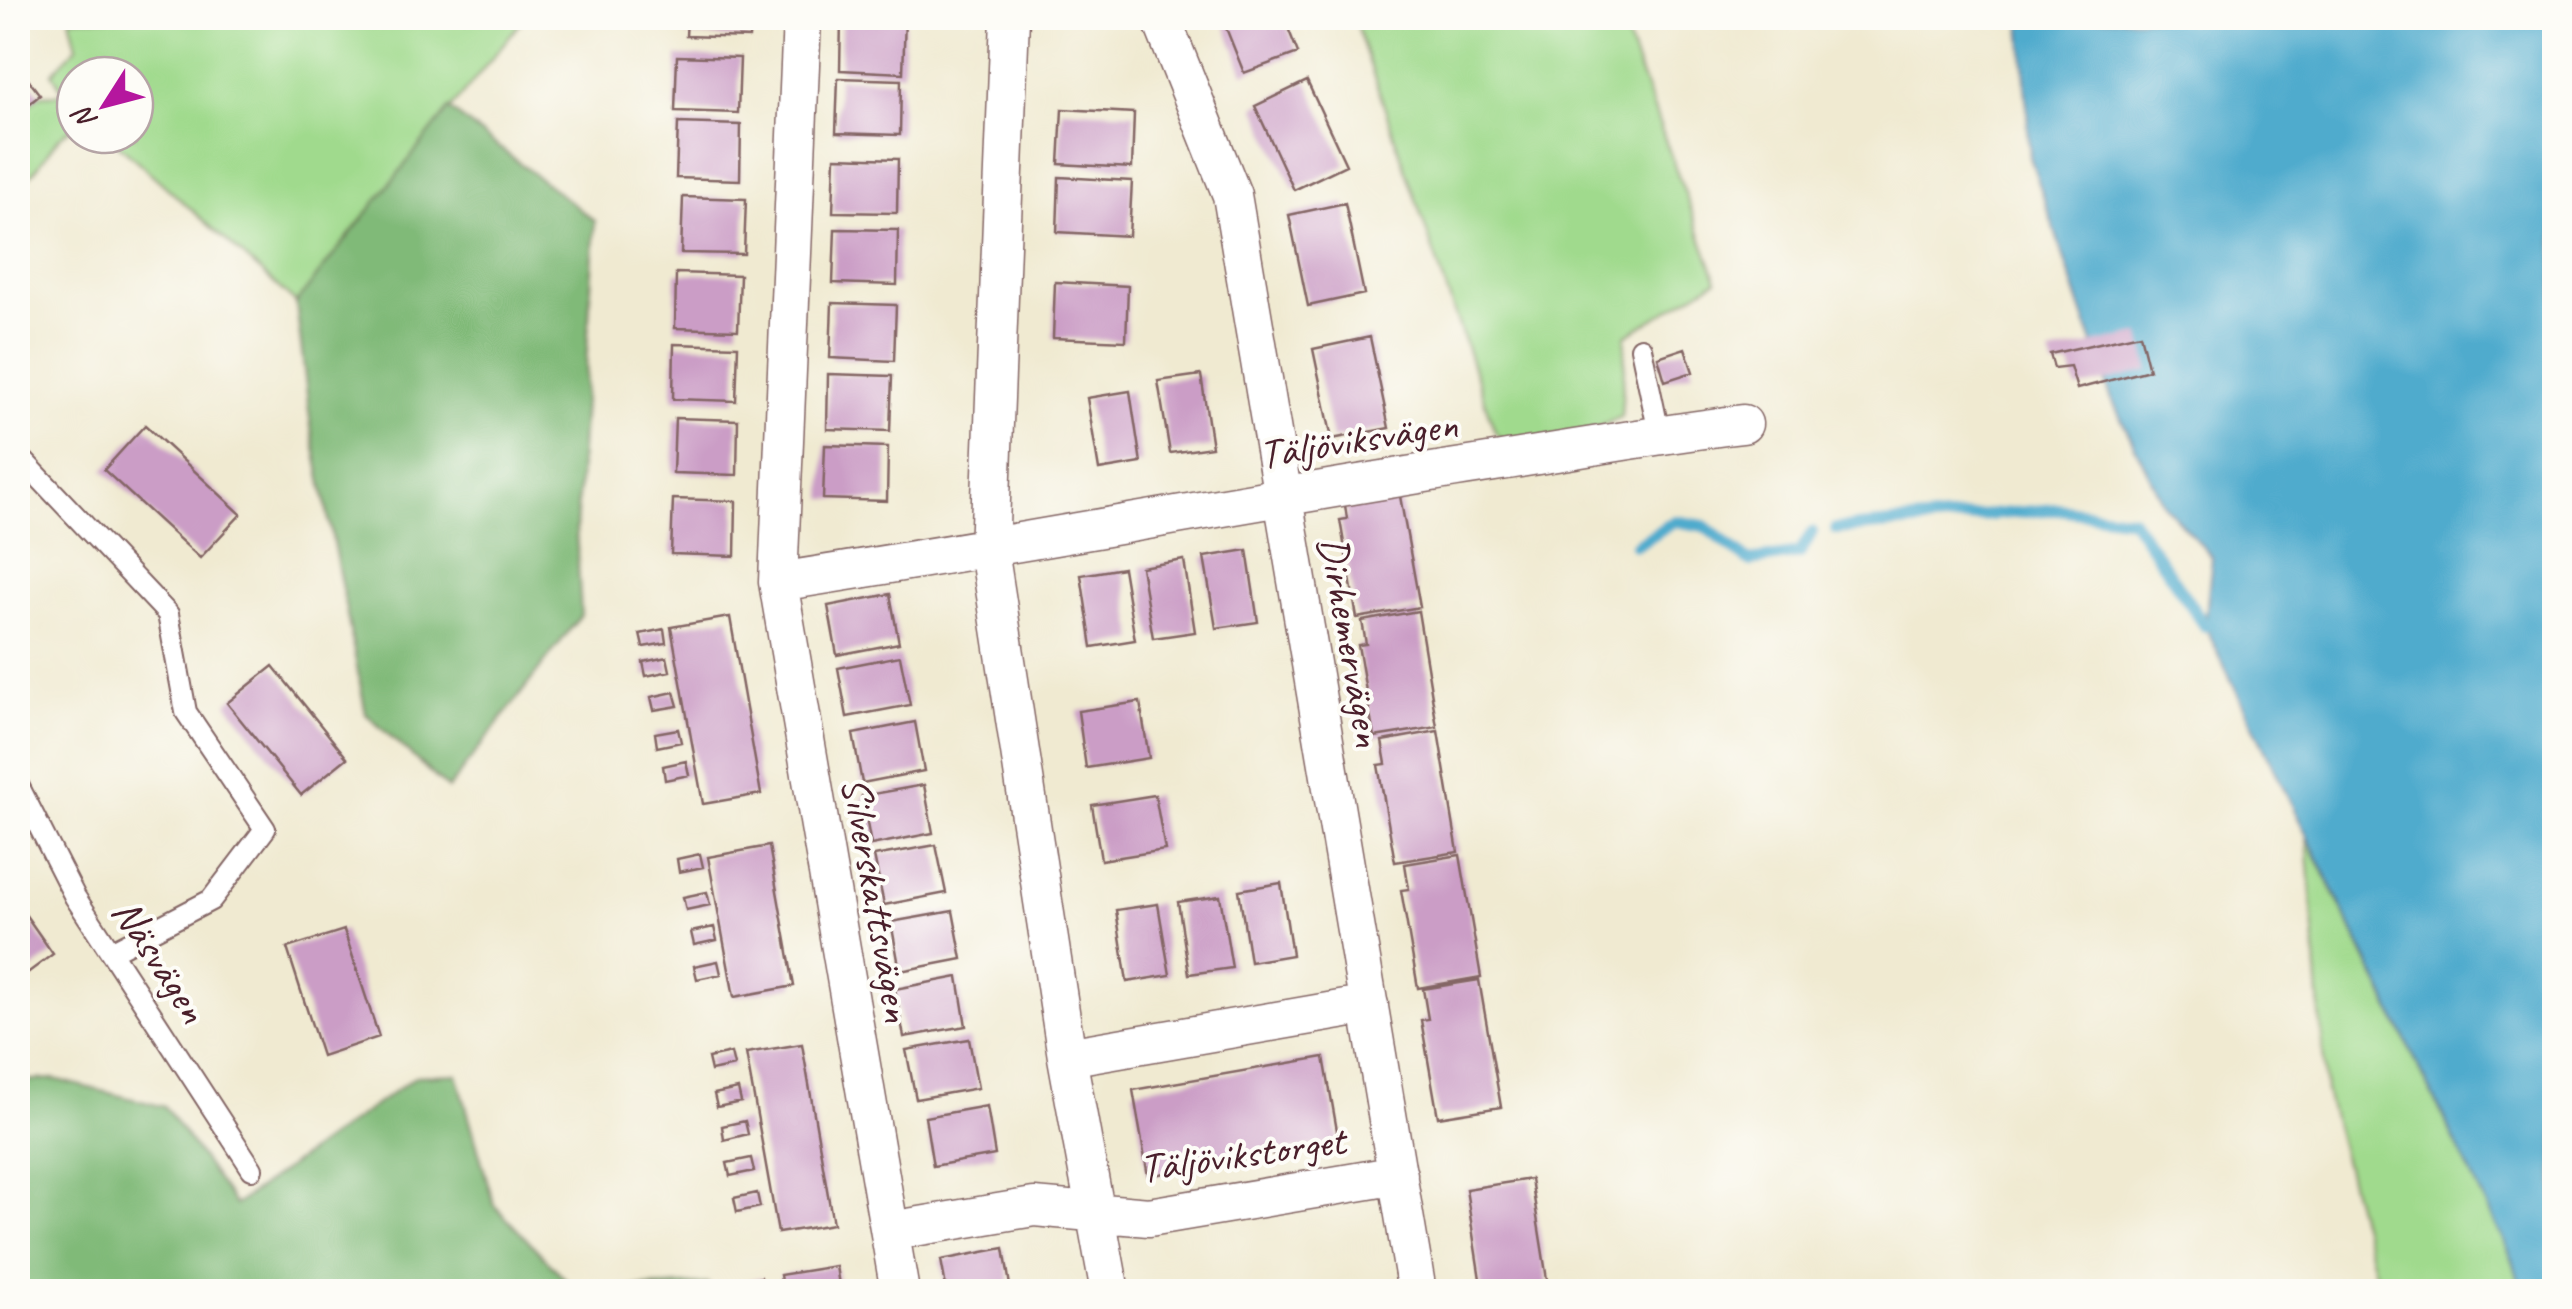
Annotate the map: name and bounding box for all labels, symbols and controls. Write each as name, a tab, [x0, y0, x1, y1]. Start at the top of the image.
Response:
north arrow	[55, 55, 155, 155]
text: N	[63, 98, 104, 137]
street label: Täljöviksvägen	[1255, 398, 1462, 481]
street label: Dirhemervägen	[1306, 532, 1395, 752]
street label: Silverskattsvägen	[829, 773, 924, 1027]
street label: Näsvägen	[100, 889, 220, 1034]
street label: Täljövikstorget	[1136, 1113, 1352, 1195]

